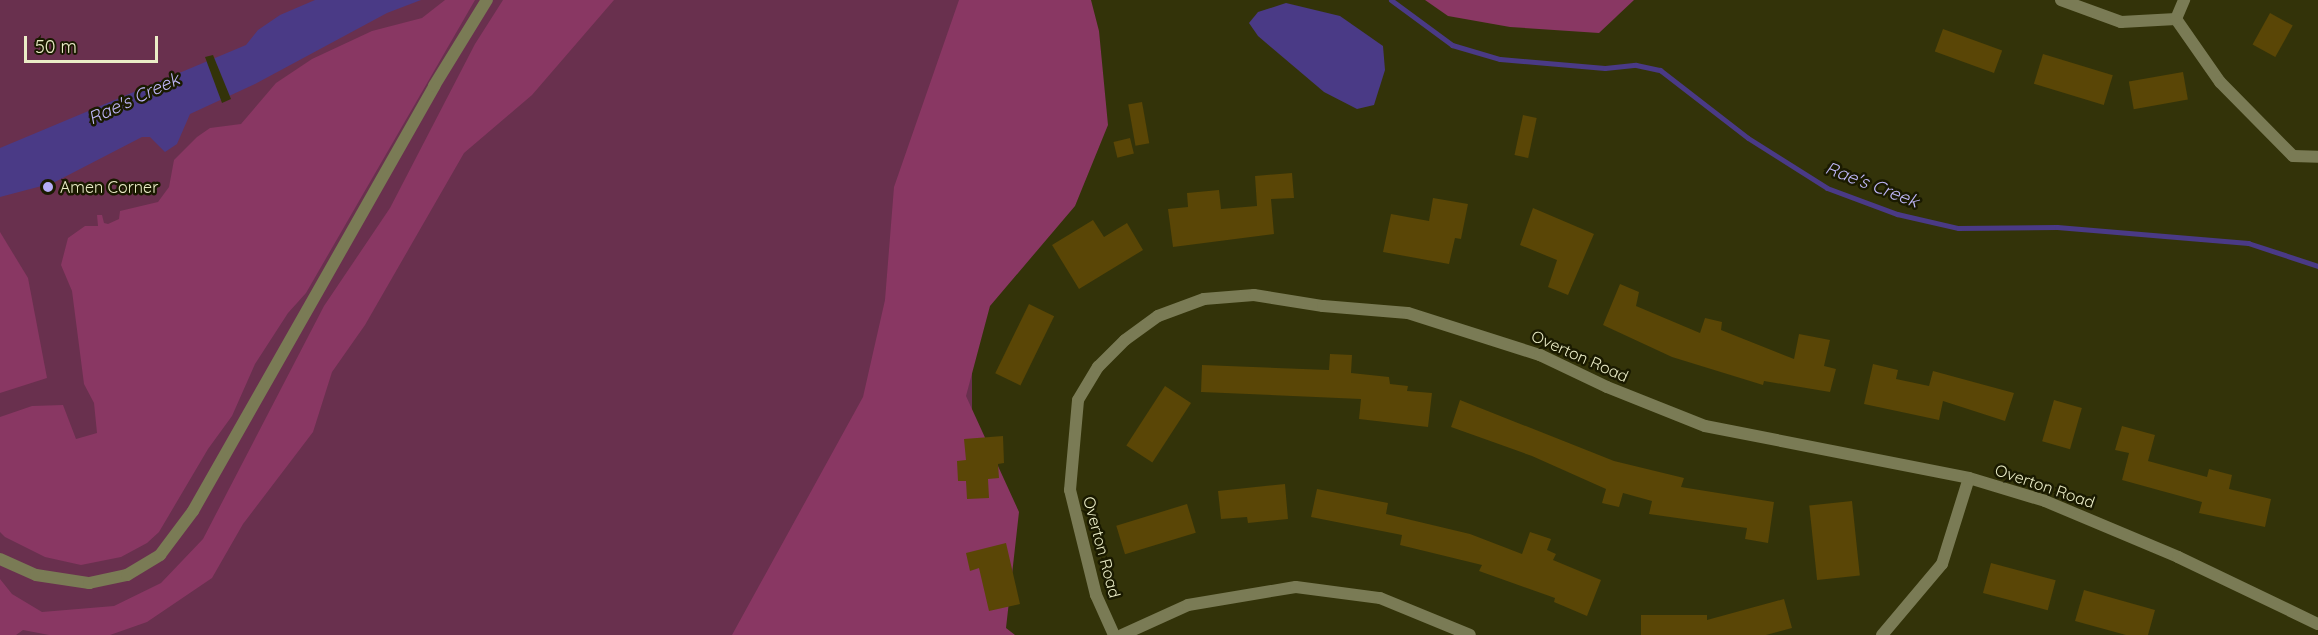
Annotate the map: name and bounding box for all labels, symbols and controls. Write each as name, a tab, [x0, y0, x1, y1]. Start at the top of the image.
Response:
scale bar	[27, 24, 160, 62]
text: 50 m	[35, 35, 77, 58]
water label: Rae's Creek	[85, 68, 183, 130]
water label: Rae's Creek	[1822, 157, 1922, 213]
place label: Amen Corner	[60, 177, 158, 197]
marker: Amen Corner	[41, 180, 55, 194]
street label: Overton Road	[1529, 326, 1631, 386]
street label: Overton Road	[1993, 460, 2097, 512]
street label: Overton Road	[1079, 494, 1125, 600]

